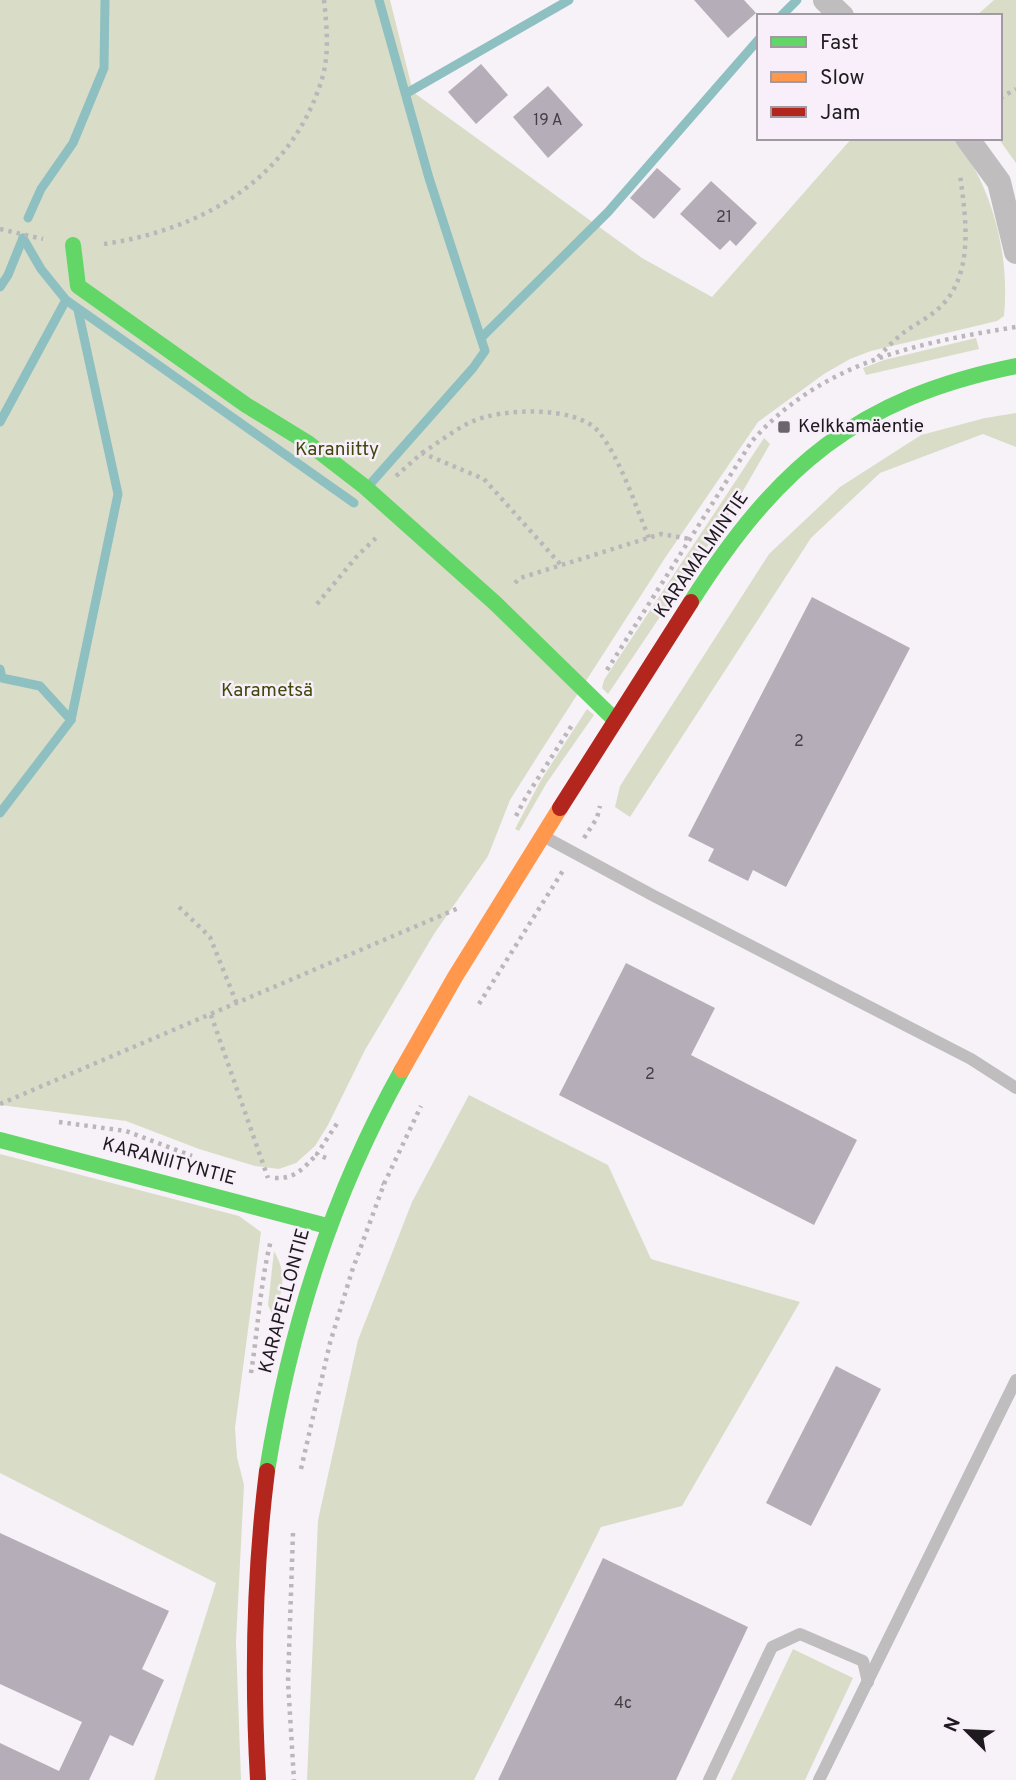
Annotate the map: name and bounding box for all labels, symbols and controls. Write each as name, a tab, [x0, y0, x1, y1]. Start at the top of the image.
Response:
legend	[757, 14, 1002, 140]
text: Fast	[820, 30, 859, 57]
text: Slow	[820, 65, 865, 92]
text: Jam	[820, 100, 861, 127]
house number: 19 A	[533, 111, 563, 131]
house number: 21	[716, 208, 732, 228]
place label: Kelkkamäentie	[798, 415, 924, 439]
marker: Kelkkamäentie	[776, 419, 792, 435]
park label: Karaniitty	[295, 438, 379, 462]
street label: KARAMALMINTIE	[649, 487, 755, 623]
park label: Karametsä	[221, 679, 313, 703]
house number: 2	[794, 732, 804, 752]
house number: 2	[645, 1065, 655, 1085]
street label: KARANIITYNTIE	[100, 1133, 238, 1191]
street label: KARAPELLONTIE	[254, 1226, 316, 1376]
house number: 4c	[614, 1694, 632, 1714]
north arrow	[932, 1696, 1002, 1766]
text: N	[940, 1714, 967, 1736]

